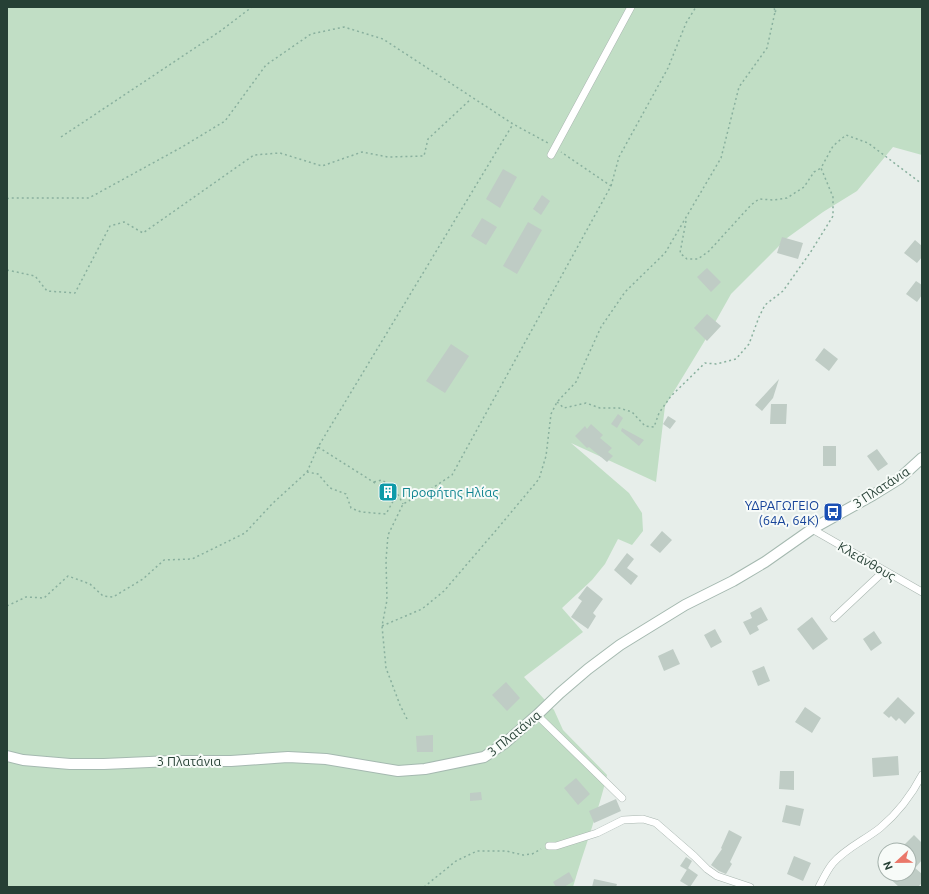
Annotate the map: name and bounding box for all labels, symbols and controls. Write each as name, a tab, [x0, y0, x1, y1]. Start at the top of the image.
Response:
street label: 3 Πλατάνια	[850, 463, 912, 510]
building icon: Προφήτης Ηλίας	[377, 481, 399, 503]
place label: Προφήτης Ηλίας	[402, 485, 498, 500]
place label: ΥΔΡΑΓΩΓΕΙΟ (64Α, 64Κ)	[745, 498, 819, 528]
bus stop icon: ΥΔΡΑΓΩΓΕΙΟ (64Α, 64Κ)	[822, 501, 844, 523]
street label: Κλεάνθους	[835, 539, 898, 584]
street label: 3 Πλατάνια	[485, 707, 544, 759]
street label: 3 Πλατάνια	[157, 754, 221, 768]
north arrow	[877, 842, 917, 882]
text: N	[881, 860, 895, 872]

